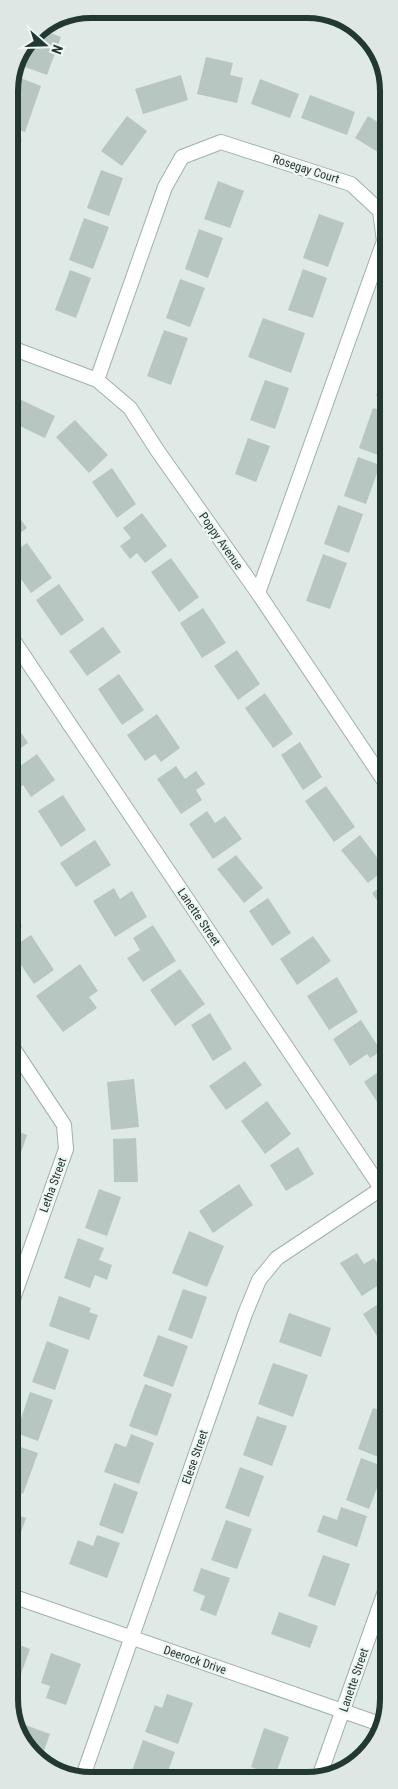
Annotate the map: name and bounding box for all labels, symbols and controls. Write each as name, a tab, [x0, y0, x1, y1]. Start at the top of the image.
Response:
north arrow	[20, 20, 70, 70]
text: N	[48, 43, 66, 56]
street label: Rosegay Court	[271, 152, 341, 186]
street label: Poppy Avenue	[196, 510, 246, 573]
street label: Lanette Street	[175, 886, 224, 949]
street label: Letha Street	[37, 1155, 70, 1214]
street label: Elese Street	[179, 1428, 211, 1486]
street label: Deerock Drive	[162, 1643, 229, 1677]
street label: Lanette Street	[337, 1646, 372, 1714]

